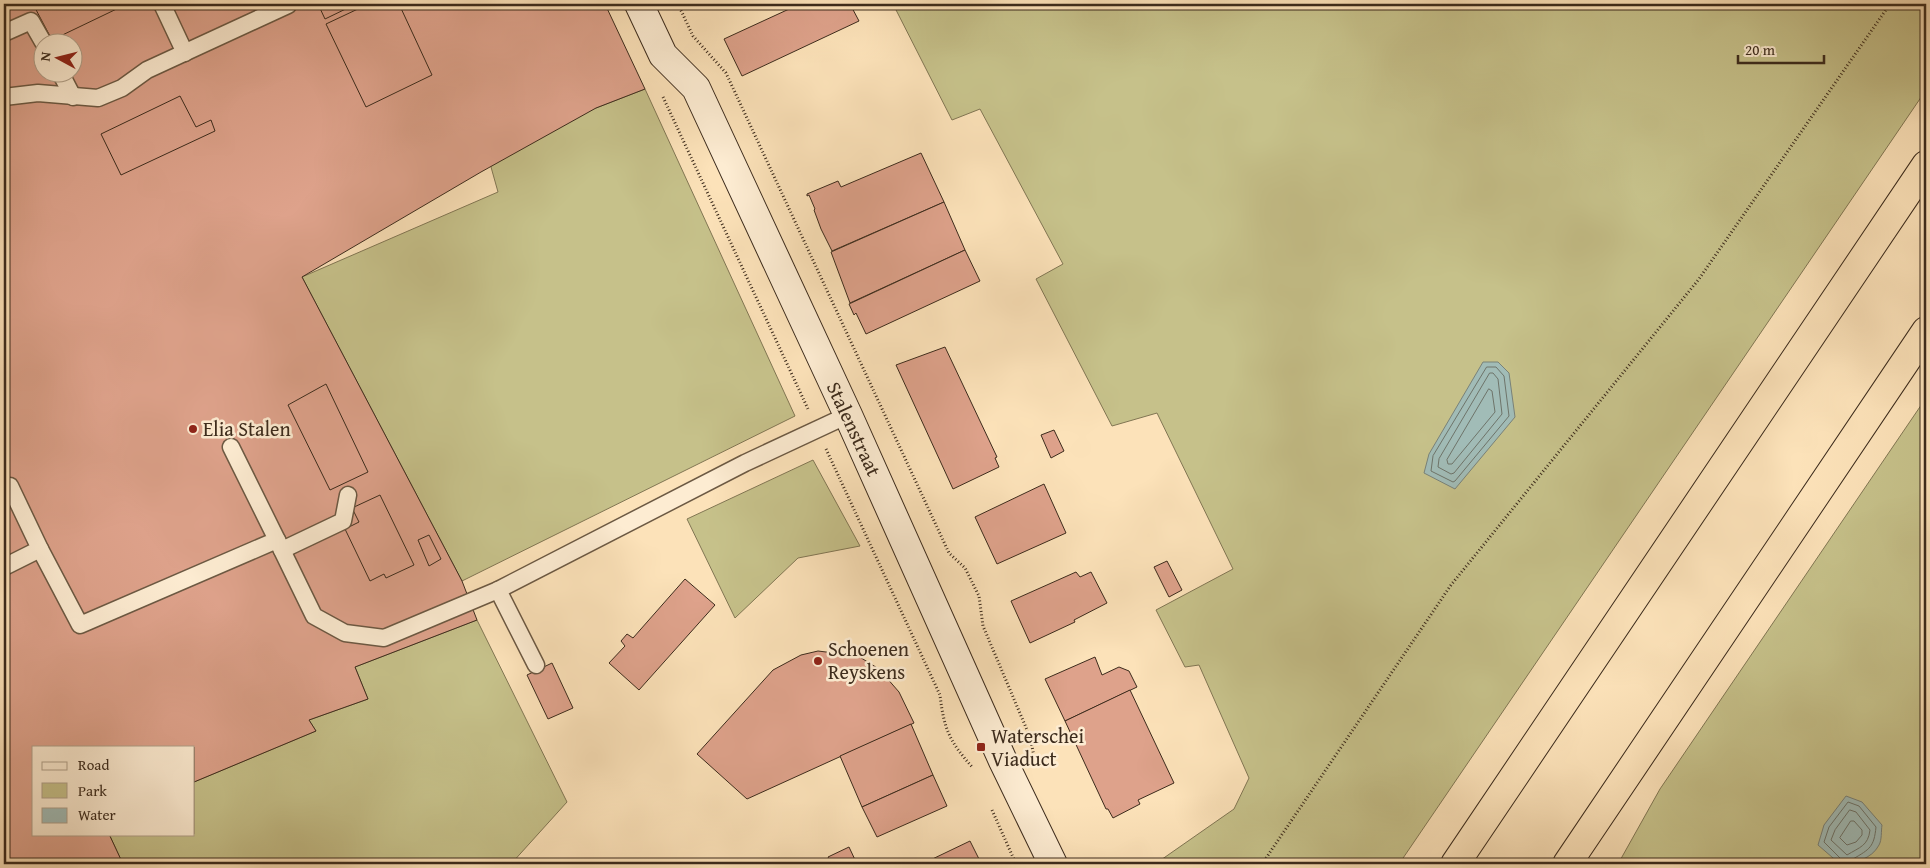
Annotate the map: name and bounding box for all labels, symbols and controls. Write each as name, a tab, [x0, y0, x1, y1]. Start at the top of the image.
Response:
north arrow	[32, 32, 82, 82]
scale bar	[1738, 32, 1824, 64]
text: 20 m	[1745, 39, 1776, 60]
text: N	[35, 50, 56, 62]
street label: Stalenstraat	[820, 377, 889, 481]
place label: Elia Stalen	[203, 414, 291, 443]
marker: Elia Stalen	[187, 423, 199, 435]
place label: Schoenen Reyskens	[828, 634, 909, 686]
marker: Schoenen Reyskens	[812, 655, 824, 667]
place label: Waterschei Viaduct	[991, 721, 1084, 773]
marker: Waterschei Viaduct	[975, 741, 987, 753]
legend	[32, 746, 195, 836]
text: Road	[78, 754, 109, 775]
text: Park	[78, 780, 107, 801]
text: Water	[78, 804, 116, 825]

